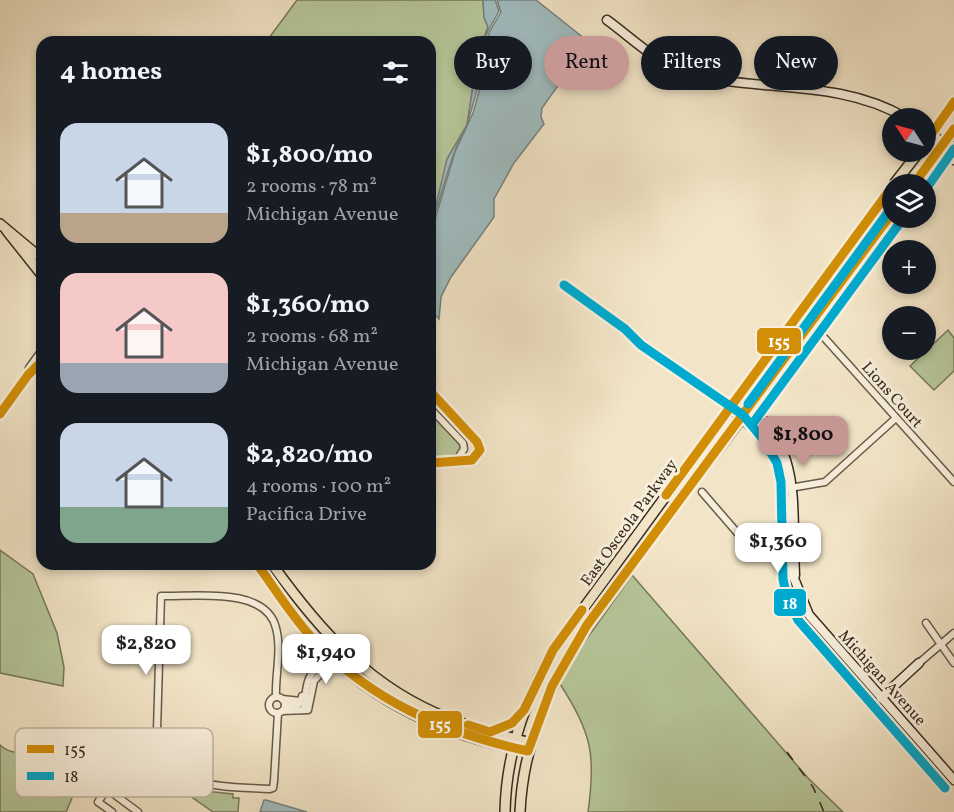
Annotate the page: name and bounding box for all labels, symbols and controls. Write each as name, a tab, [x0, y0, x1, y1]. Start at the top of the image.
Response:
chip: Buy	[454, 36, 532, 90]
chip: Rent	[544, 36, 629, 90]
chip: Filters	[641, 36, 742, 90]
chip: New	[754, 36, 838, 90]
text: 4 homes	[60, 54, 162, 90]
icon: filters	[379, 56, 412, 89]
north arrow	[882, 108, 936, 162]
map controls	[882, 108, 936, 360]
text: $1,800/mo	[246, 137, 373, 173]
icon: home	[108, 147, 180, 219]
text: 2 rooms · 78 m²	[246, 173, 377, 201]
button: layers	[882, 174, 936, 228]
text: Michigan Avenue	[246, 201, 399, 229]
button: +	[882, 240, 936, 294]
text: $1,360/mo	[246, 287, 370, 323]
icon: home	[108, 297, 180, 369]
button: −	[882, 306, 936, 360]
text: 2 rooms · 68 m²	[246, 323, 378, 351]
line badge: 155	[756, 327, 802, 355]
text: 155	[768, 332, 790, 354]
text: Michigan Avenue	[246, 351, 399, 379]
street label: Lions Court	[856, 357, 927, 434]
pin: $1,800	[754, 416, 852, 467]
text: $1,800	[773, 421, 833, 449]
text: $2,820/mo	[246, 437, 373, 473]
icon: home	[108, 447, 180, 519]
street label: East Osceola Parkway	[576, 455, 683, 591]
text: 4 rooms · 100 m²	[246, 473, 391, 501]
text: Pacifica Drive	[246, 501, 367, 529]
pin: $1,360	[729, 523, 827, 574]
text: $1,360	[749, 528, 807, 556]
line badge: 18	[773, 588, 807, 617]
text: 18	[782, 594, 798, 616]
pin: $2,820	[97, 625, 195, 676]
street label: Michigan Avenue	[833, 626, 931, 731]
text: $2,820	[116, 630, 176, 658]
pin: $1,940	[277, 634, 375, 685]
text: $1,940	[296, 639, 356, 667]
line badge: 155	[417, 710, 463, 739]
text: 155	[429, 715, 451, 737]
legend	[15, 728, 213, 797]
text: 155	[64, 740, 86, 762]
text: 18	[64, 767, 78, 789]

